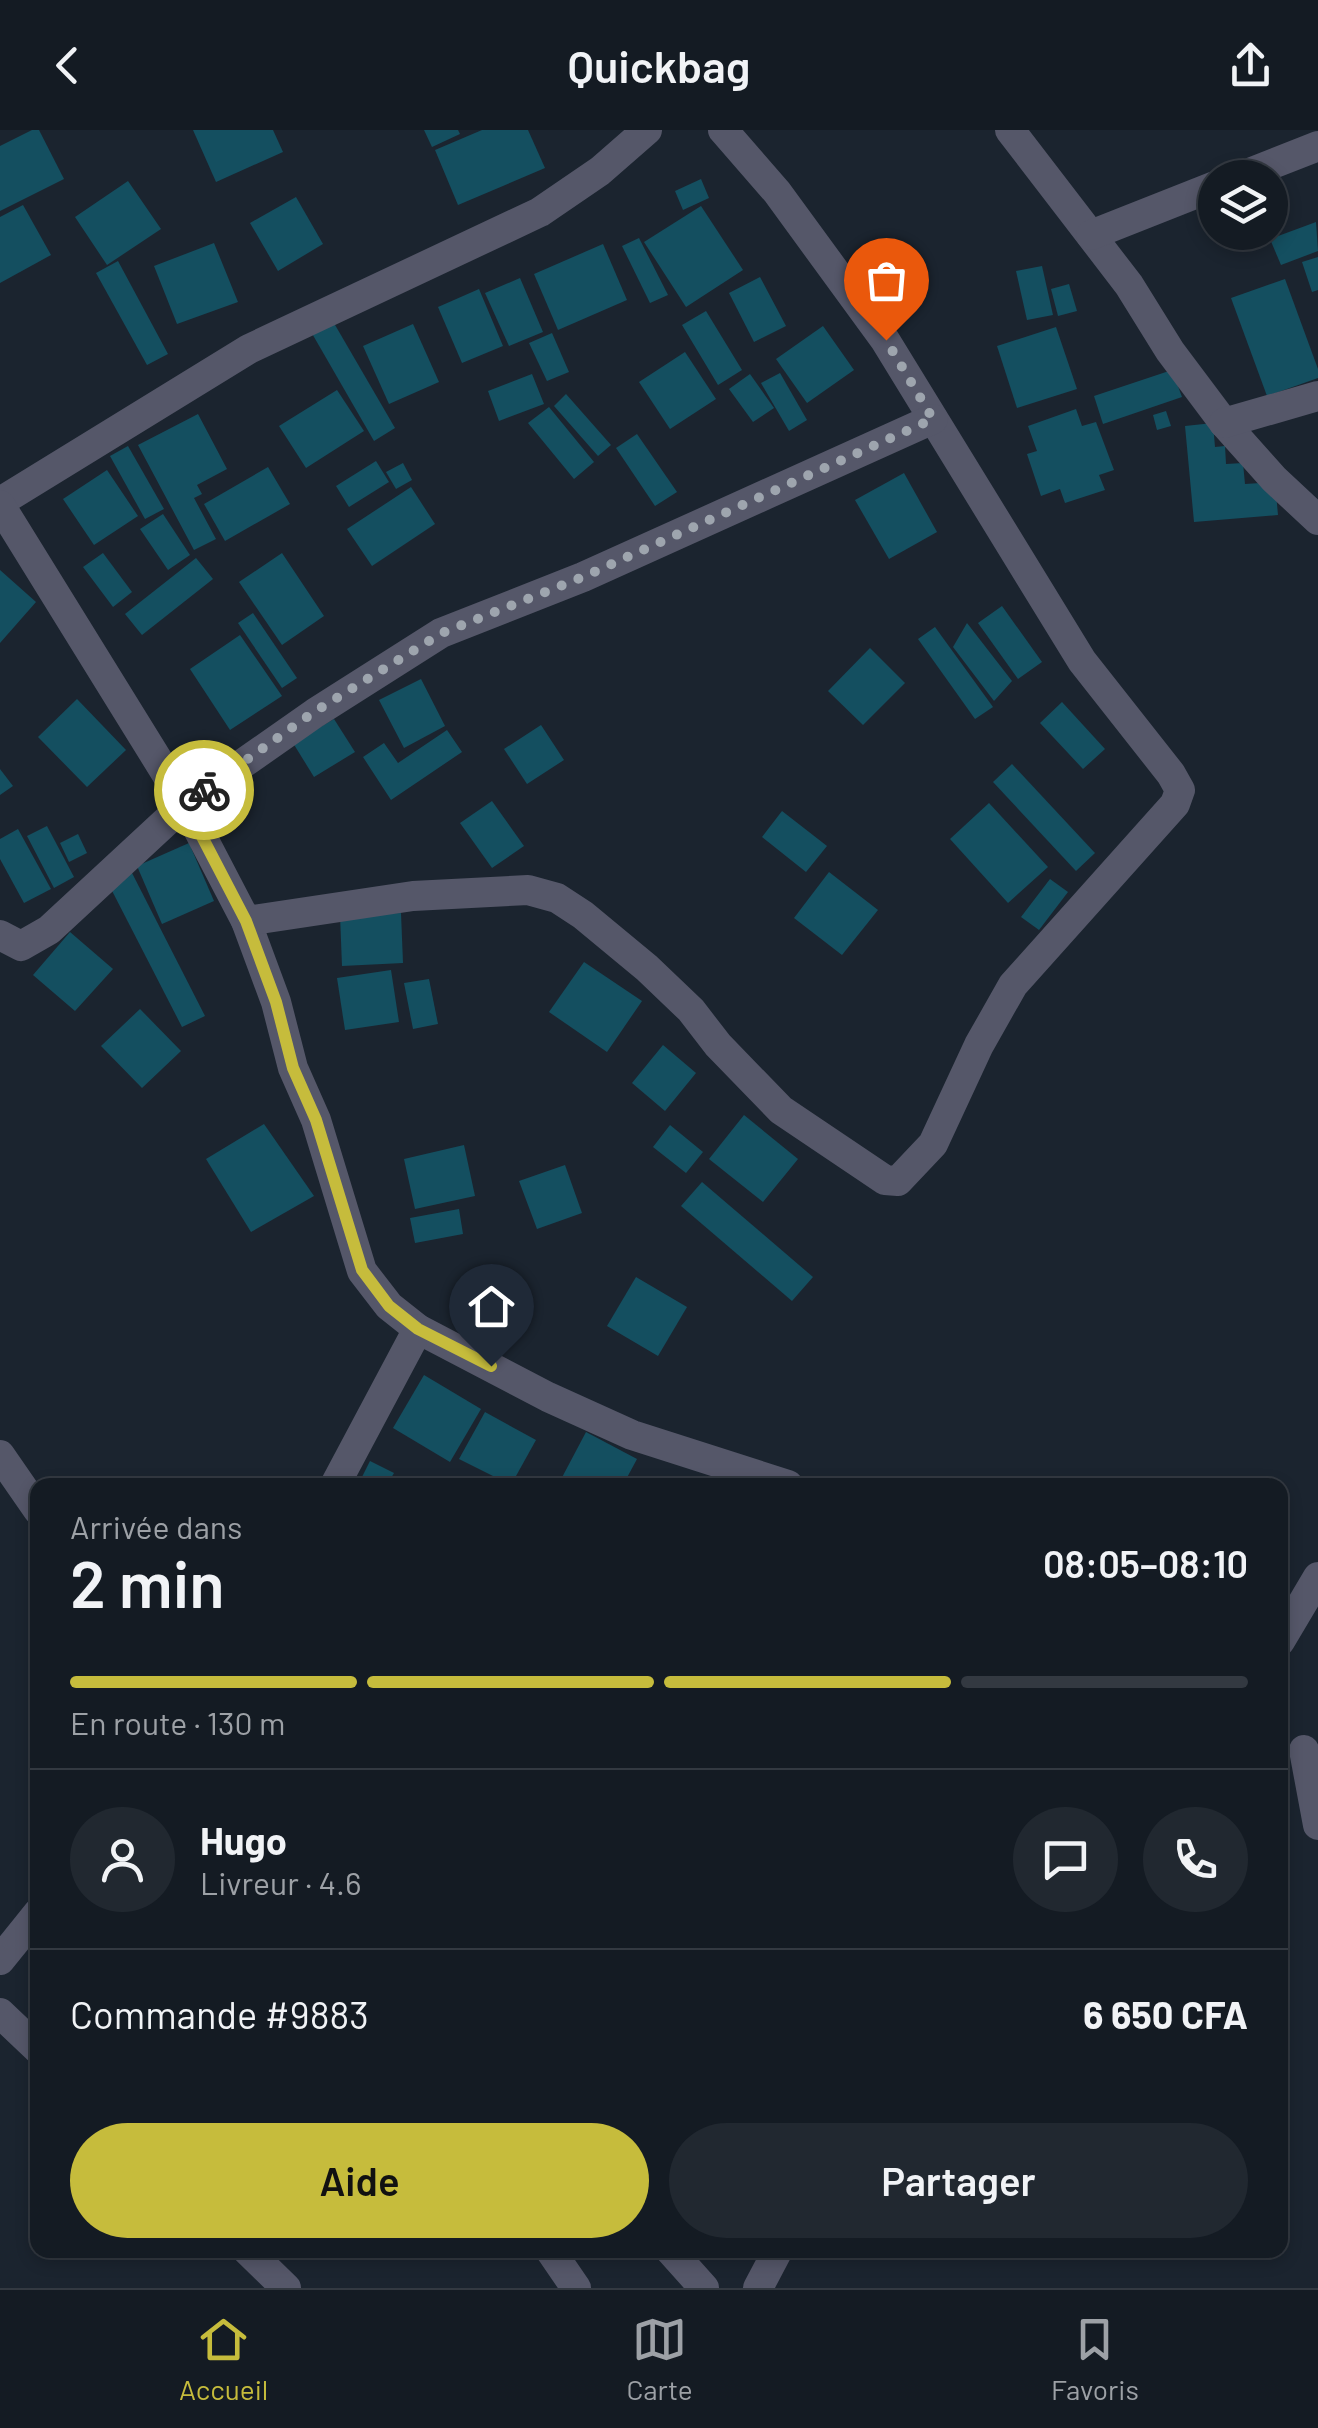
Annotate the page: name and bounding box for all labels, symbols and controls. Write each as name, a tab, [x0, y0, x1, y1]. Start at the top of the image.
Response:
icon: back	[40, 38, 95, 93]
text: Quickbag	[568, 38, 750, 92]
icon: share	[1223, 38, 1278, 93]
map controls	[1198, 160, 1288, 250]
button: layers	[1198, 160, 1288, 250]
pin	[844, 238, 929, 341]
icon: bag	[859, 253, 914, 308]
courier	[154, 740, 254, 840]
icon: bike	[177, 763, 232, 818]
pin	[449, 1264, 534, 1367]
icon: home	[464, 1279, 519, 1334]
text: Arrivée dans	[70, 1507, 243, 1545]
text: 08:05–08:10	[1043, 1540, 1248, 1586]
text: 2 min	[70, 1543, 225, 1621]
text: En route · 130 m	[70, 1703, 285, 1741]
button: person	[70, 1807, 175, 1912]
button: chat	[1013, 1807, 1118, 1912]
button: phone	[1143, 1807, 1248, 1912]
text: Hugo	[200, 1817, 287, 1863]
text: Livreur · 4.6	[200, 1863, 361, 1901]
text: Commande #9883	[70, 1991, 369, 2037]
text: 6 650 CFA	[1083, 1991, 1248, 2037]
button: Aide	[70, 2123, 649, 2238]
button: Partager	[669, 2123, 1248, 2238]
tab: Accueil	[179, 2312, 268, 2406]
tab: Carte	[626, 2312, 693, 2406]
tab: Favoris	[1051, 2312, 1139, 2406]

